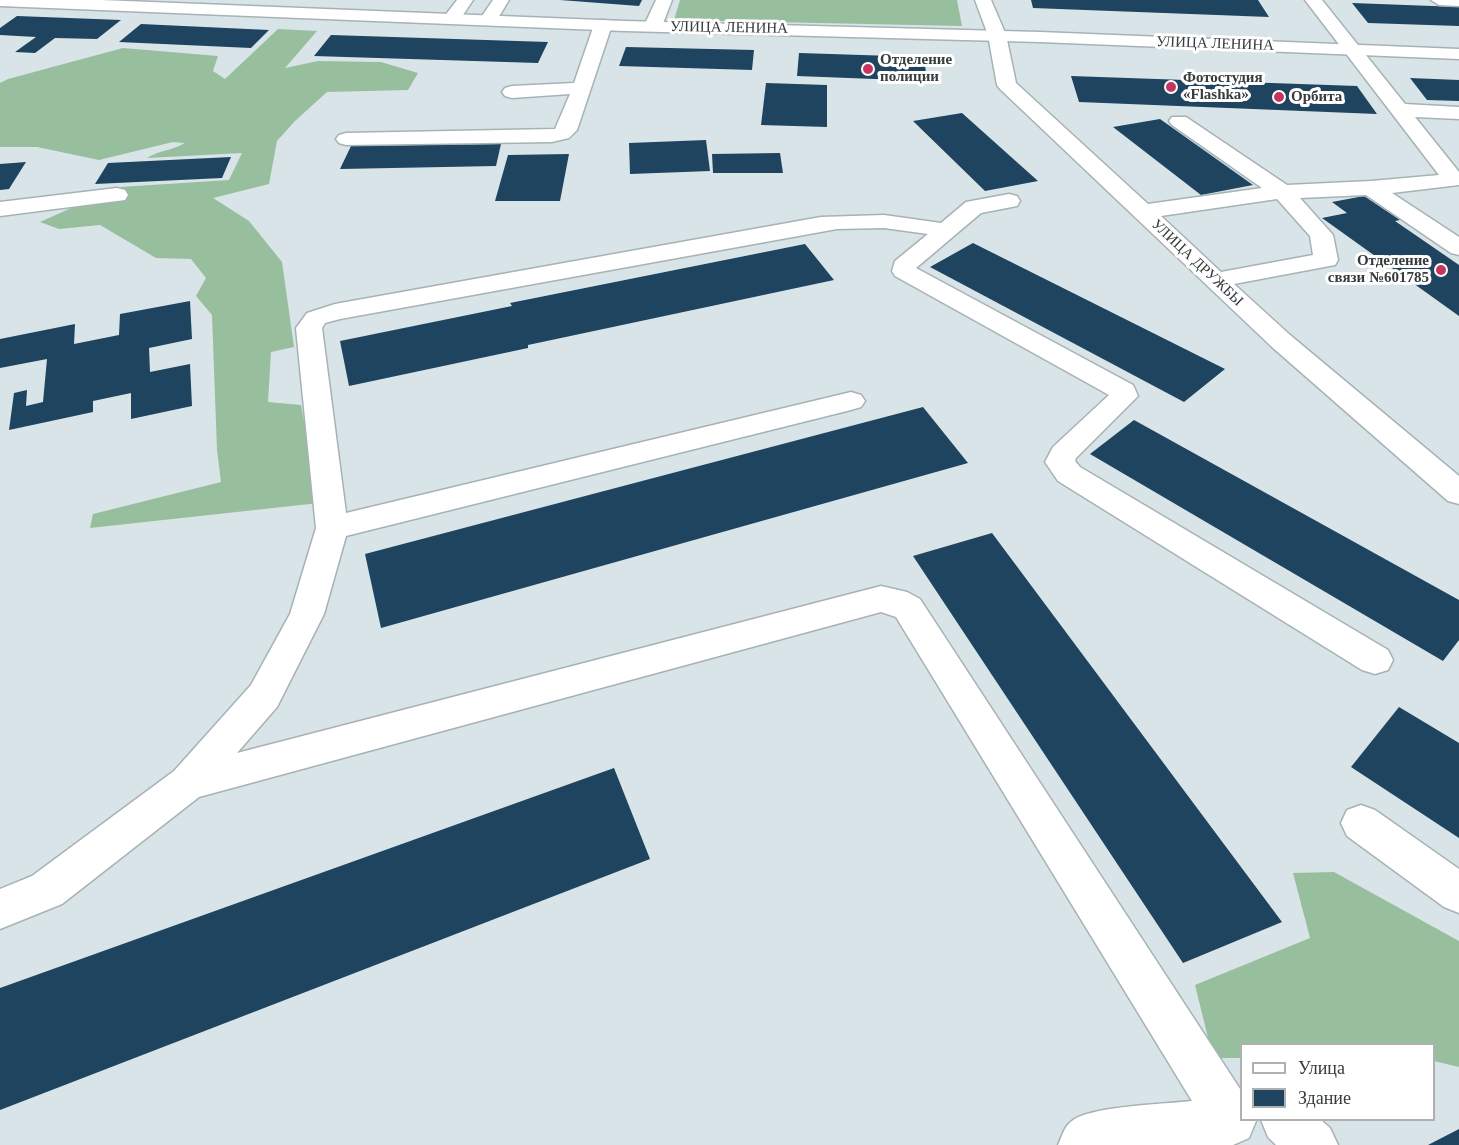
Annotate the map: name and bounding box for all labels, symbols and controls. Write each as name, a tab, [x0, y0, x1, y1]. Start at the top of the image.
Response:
street label: УЛИЦА ЛЕНИНА	[670, 18, 788, 38]
street label: УЛИЦА ЛЕНИНА	[1156, 33, 1274, 55]
place label: Отделение полиции	[880, 51, 952, 86]
marker: Отделение полиции	[861, 62, 875, 76]
place label: Фотостудия «Flashka»	[1183, 69, 1263, 104]
marker: Фотостудия «Flashka»	[1164, 80, 1178, 94]
place label: Орбита	[1291, 88, 1342, 106]
marker: Орбита	[1272, 90, 1286, 104]
street label: УЛИЦА ДРУЖБЫ	[1147, 216, 1247, 310]
place label: Отделение связи №601785	[1328, 252, 1429, 287]
marker: Отделение связи №601785	[1434, 263, 1448, 277]
legend	[1240, 1043, 1435, 1121]
text: Улица	[1298, 1058, 1345, 1078]
text: Здание	[1298, 1088, 1351, 1108]

